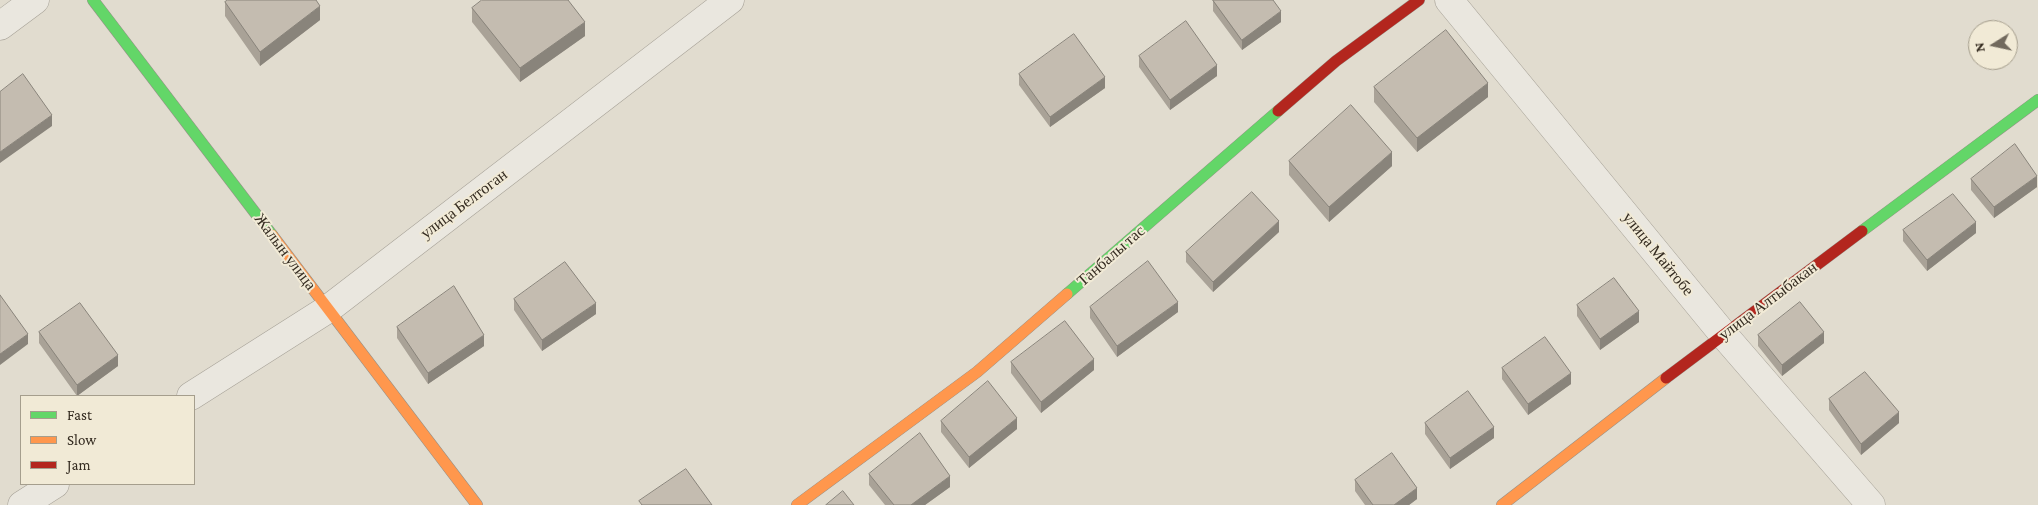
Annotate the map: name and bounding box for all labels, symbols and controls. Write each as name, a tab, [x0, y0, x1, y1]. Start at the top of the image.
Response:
north arrow	[1968, 20, 2018, 70]
text: N	[1971, 41, 1988, 54]
street label: улица Белтоган	[417, 165, 511, 243]
street label: улица Майтобе	[1618, 208, 1698, 300]
street label: Жалын улица	[250, 210, 320, 294]
street label: Танбалы тас	[1073, 221, 1149, 291]
street label: улица Алтыбакан	[1715, 258, 1821, 344]
legend	[20, 395, 195, 485]
text: Fast	[67, 407, 92, 423]
text: Slow	[67, 432, 96, 448]
text: Jam	[67, 457, 90, 473]

